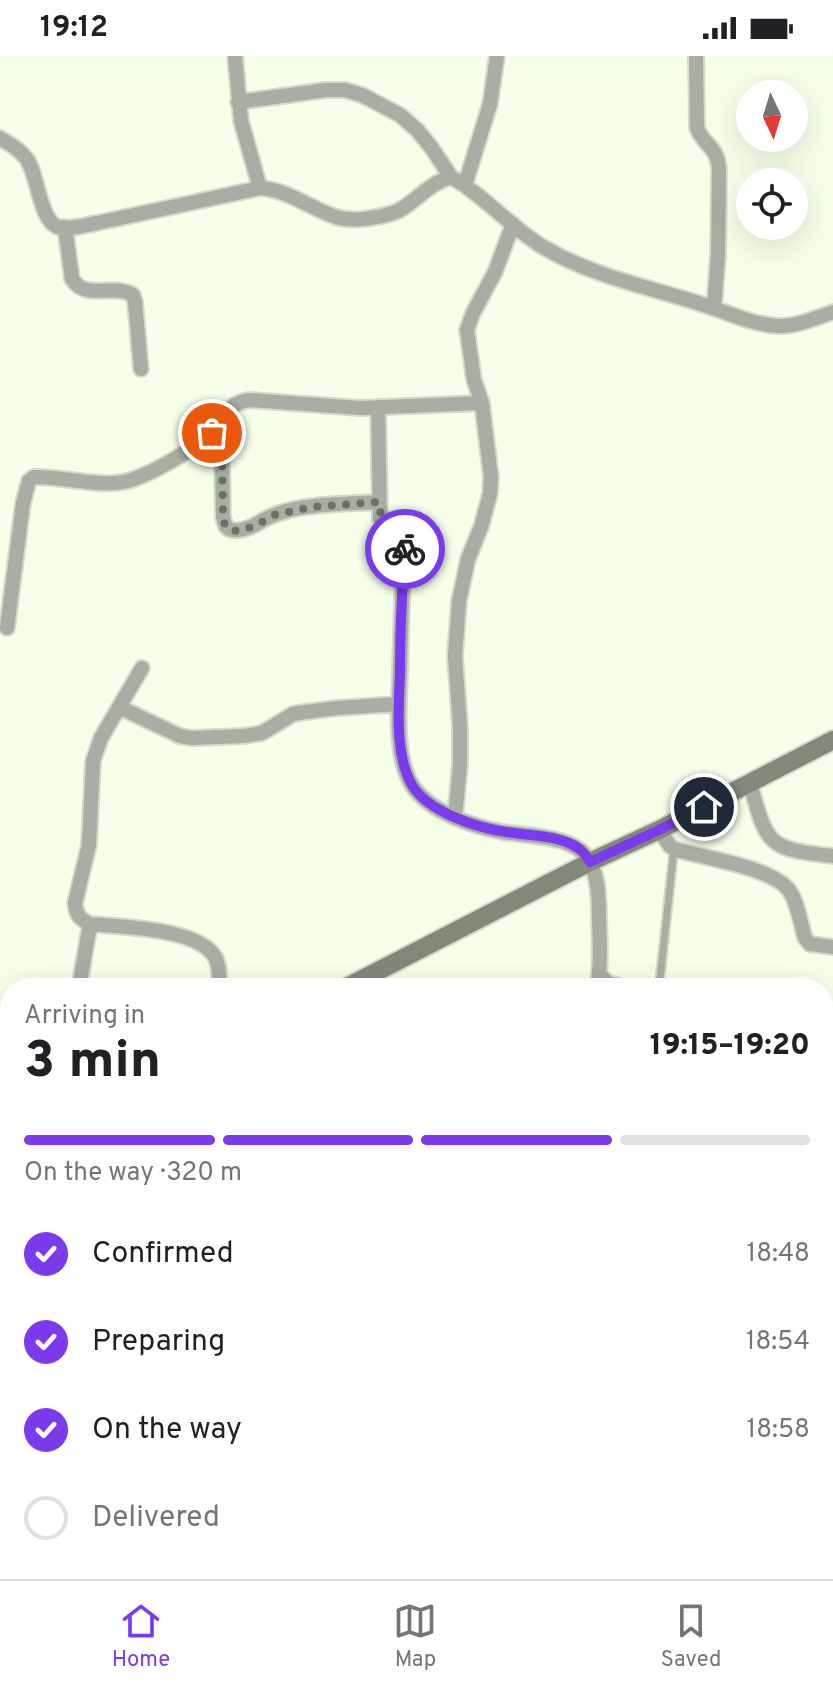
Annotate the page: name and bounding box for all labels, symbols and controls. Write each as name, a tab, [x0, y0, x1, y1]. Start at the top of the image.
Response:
text: 19:12	[40, 10, 108, 47]
north arrow	[736, 80, 808, 152]
map controls	[736, 80, 808, 240]
button: locate	[736, 168, 808, 240]
pin	[178, 399, 246, 467]
icon: bag	[190, 411, 234, 455]
courier	[365, 509, 445, 589]
icon: bike	[383, 527, 427, 571]
pin	[670, 773, 738, 841]
icon: home	[682, 785, 726, 829]
text: Arriving in	[24, 1000, 145, 1033]
text: 19:15–19:20	[650, 1028, 810, 1065]
text: 3 min	[24, 1030, 161, 1096]
text: On the way · 320 m	[24, 1157, 242, 1190]
icon: check	[24, 1232, 68, 1276]
text: Confirmed	[92, 1236, 234, 1273]
text: 18:48	[747, 1238, 810, 1271]
icon: check	[24, 1320, 68, 1364]
text: Preparing	[92, 1324, 225, 1361]
text: 18:54	[746, 1326, 810, 1359]
icon: check	[24, 1408, 68, 1452]
text: On the way	[92, 1412, 242, 1449]
text: 18:58	[747, 1414, 810, 1447]
text: Delivered	[92, 1500, 220, 1537]
tab: Home	[112, 1599, 170, 1674]
tab: Map	[393, 1599, 437, 1674]
tab: Saved	[661, 1599, 721, 1674]

